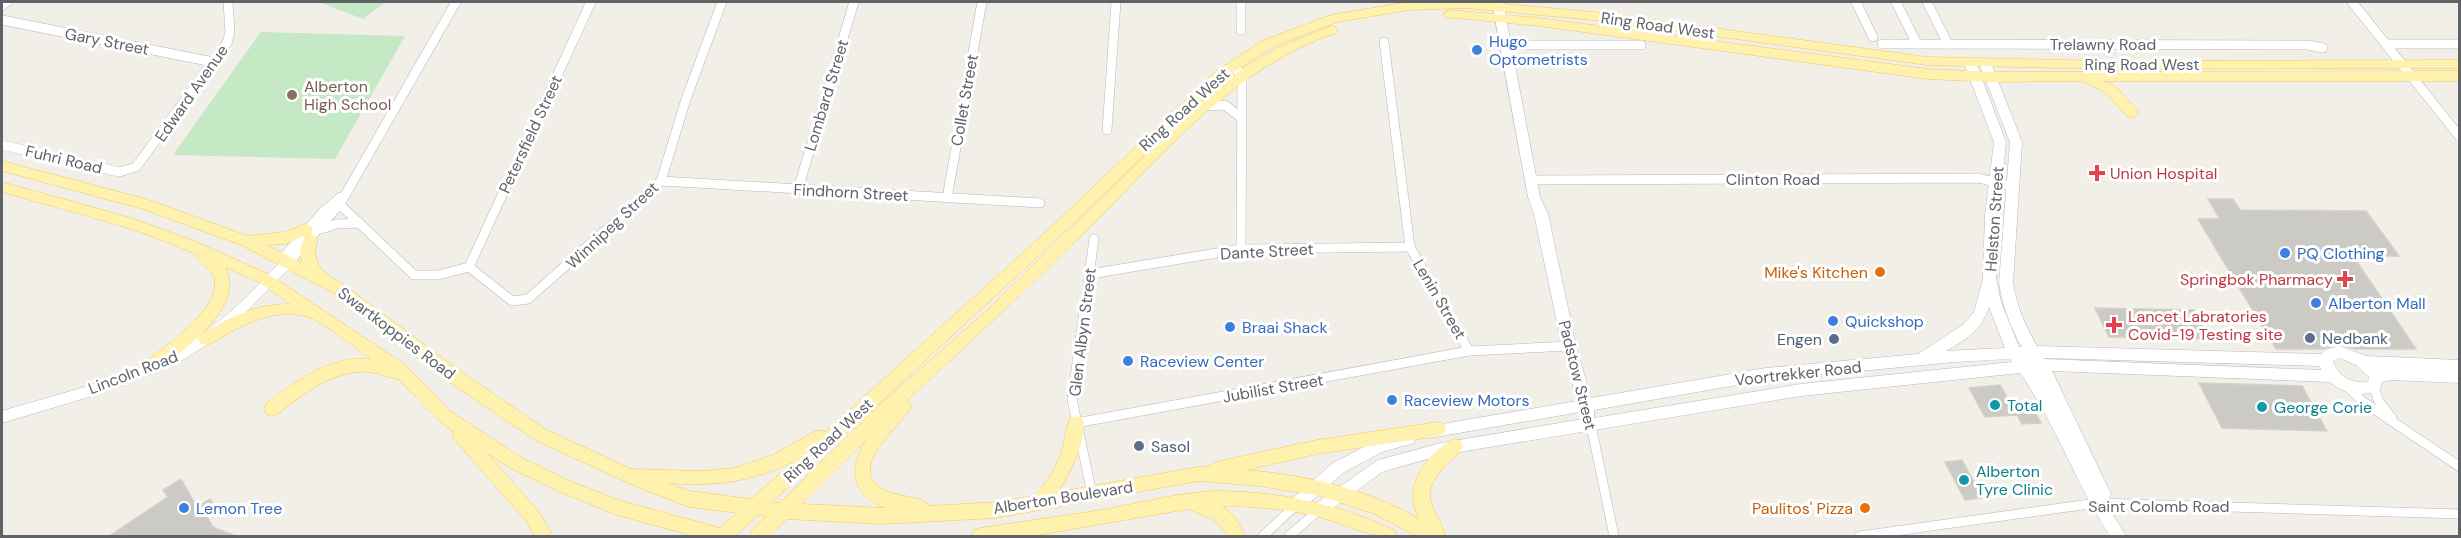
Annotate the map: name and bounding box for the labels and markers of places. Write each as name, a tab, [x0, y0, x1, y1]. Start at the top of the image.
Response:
place label: Hugo Optometrists	[1489, 31, 1588, 70]
marker: Hugo Optometrists	[1470, 43, 1484, 57]
place label: Alberton High School	[304, 76, 391, 115]
marker: Alberton High School	[285, 88, 299, 102]
place label: Union Hospital	[2110, 163, 2217, 184]
marker: Union Hospital	[2088, 164, 2106, 182]
place label: PQ Clothing	[2297, 243, 2385, 264]
marker: PQ Clothing	[2278, 246, 2292, 260]
place label: Mike's Kitchen	[1764, 262, 1868, 283]
marker: Mike's Kitchen	[1873, 265, 1887, 279]
place label: Springbok Pharmacy	[2180, 269, 2333, 290]
marker: Springbok Pharmacy	[2338, 272, 2352, 286]
place label: Alberton Mall	[2328, 293, 2426, 314]
marker: Alberton Mall	[2309, 296, 2323, 310]
place label: Lancet Labratories Covid-19 Testing site	[2128, 306, 2283, 345]
place label: Quickshop	[1845, 311, 1924, 332]
marker: Quickshop	[1826, 314, 1840, 328]
marker: Lancet Labratories Covid-19 Testing site	[2105, 316, 2123, 334]
place label: Braai Shack	[1242, 317, 1327, 338]
marker: Braai Shack	[1223, 320, 1237, 334]
place label: Nedbank	[2322, 328, 2388, 349]
place label: Engen	[1777, 329, 1822, 350]
marker: Nedbank	[2303, 331, 2317, 345]
marker: Engen	[1827, 332, 1841, 346]
place label: Raceview Center	[1140, 351, 1264, 372]
marker: Raceview Center	[1121, 354, 1135, 368]
place label: Raceview Motors	[1404, 390, 1530, 411]
marker: Raceview Motors	[1385, 393, 1399, 407]
place label: Total	[2007, 395, 2042, 416]
place label: George Corie	[2274, 397, 2372, 418]
marker: Total	[1988, 398, 2002, 412]
marker: George Corie	[2255, 400, 2269, 414]
place label: Sasol	[1151, 436, 1190, 457]
marker: Sasol	[1132, 439, 1146, 453]
place label: Alberton Tyre Clinic	[1976, 461, 2053, 500]
marker: Alberton Tyre Clinic	[1957, 473, 1971, 487]
place label: Lemon Tree	[196, 498, 282, 519]
place label: Paulitos' Pizza	[1752, 498, 1853, 519]
marker: Lemon Tree	[177, 501, 191, 515]
marker: Paulitos' Pizza	[1858, 501, 1872, 515]

